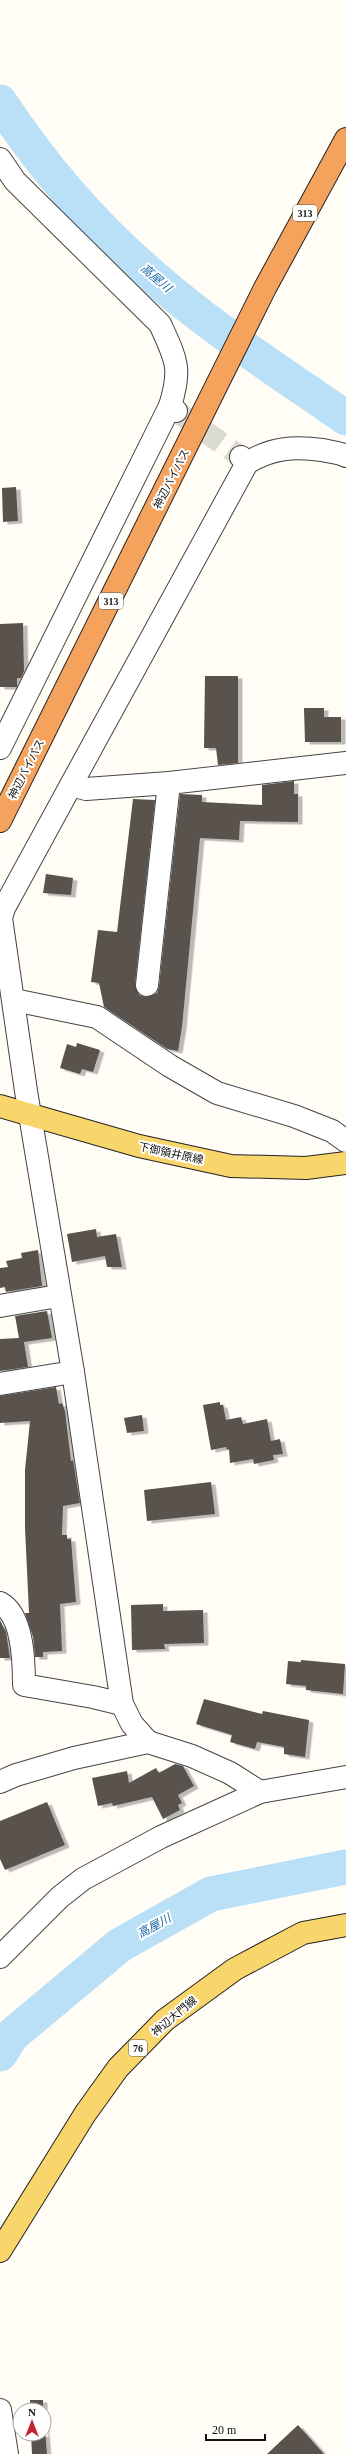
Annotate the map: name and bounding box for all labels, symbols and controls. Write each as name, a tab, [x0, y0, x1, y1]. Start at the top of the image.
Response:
road number: 313	[293, 205, 317, 221]
water label: 高屋川	[138, 261, 176, 296]
street label: 神辺バイパス	[151, 447, 191, 511]
road number: 313	[99, 593, 123, 609]
street label: 神辺バイパス	[6, 737, 46, 801]
street label: 下御領井原線	[137, 1140, 205, 1166]
water label: 高屋川	[135, 1910, 175, 1941]
street label: 神辺大門線	[149, 1994, 199, 2038]
road number: 76	[129, 2040, 147, 2056]
north arrow	[12, 2402, 52, 2442]
text: N	[28, 2406, 36, 2418]
scale bar	[206, 2416, 265, 2442]
text: 20 m	[212, 2423, 237, 2437]

